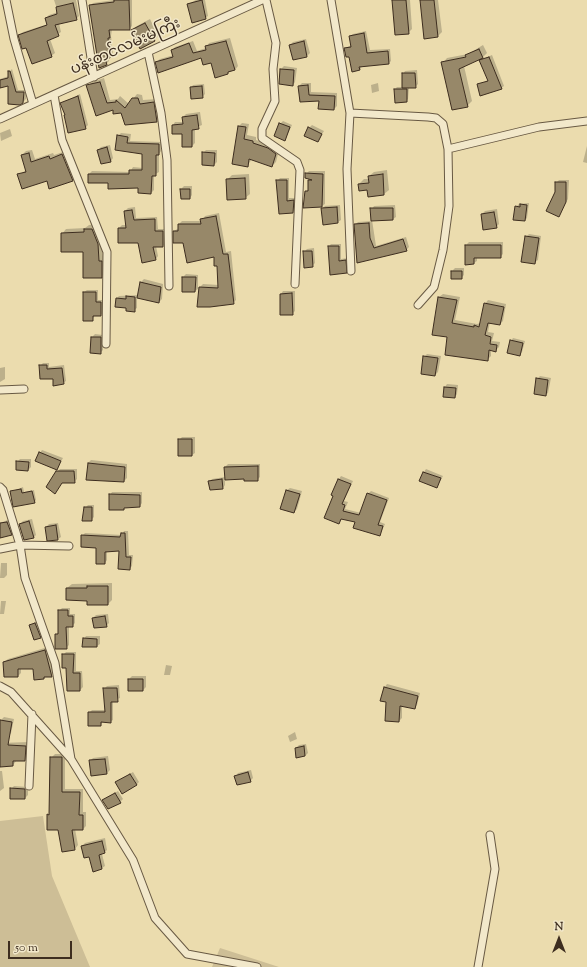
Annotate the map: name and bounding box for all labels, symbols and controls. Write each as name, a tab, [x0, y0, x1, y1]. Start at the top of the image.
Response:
street label: ပန်းတင်လမ်းမကြီး	[68, 16, 184, 80]
north arrow	[539, 919, 579, 959]
text: N	[555, 919, 563, 935]
scale bar	[10, 933, 74, 959]
text: 50 m	[15, 939, 38, 957]

